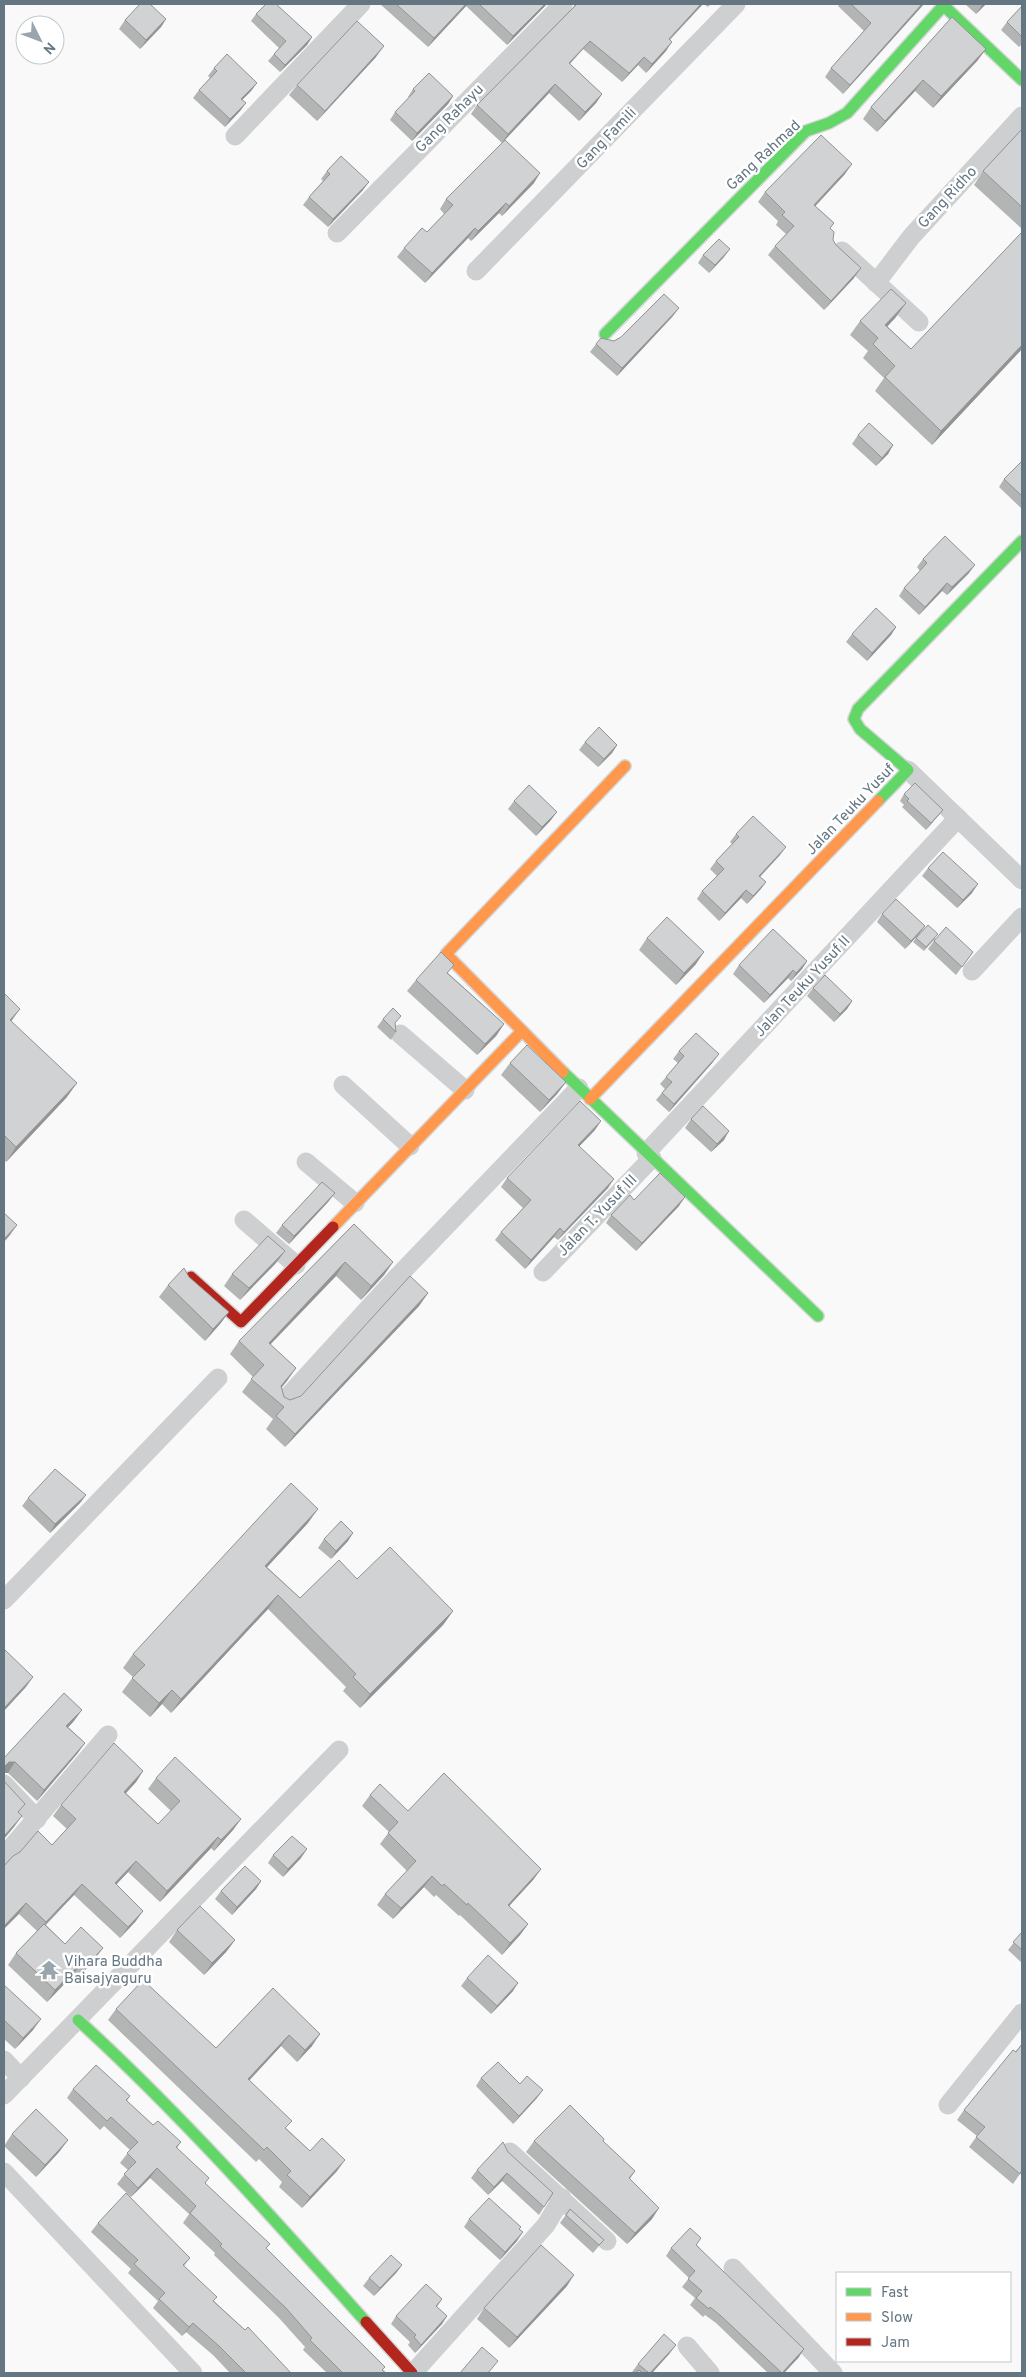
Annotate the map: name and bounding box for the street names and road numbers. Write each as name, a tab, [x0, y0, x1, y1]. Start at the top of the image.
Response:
street label: Gang Rahayu	[412, 81, 488, 157]
street label: Gang Famili	[573, 104, 641, 174]
street label: Gang Rahmad	[723, 117, 805, 195]
street label: Gang Ridho	[914, 163, 982, 233]
street label: Jalan Teuku Yusuf	[803, 760, 900, 860]
street label: Jalan Teuku Yusuf II	[751, 932, 855, 1042]
street label: Jalan T. Yusuf III	[554, 1171, 642, 1261]

